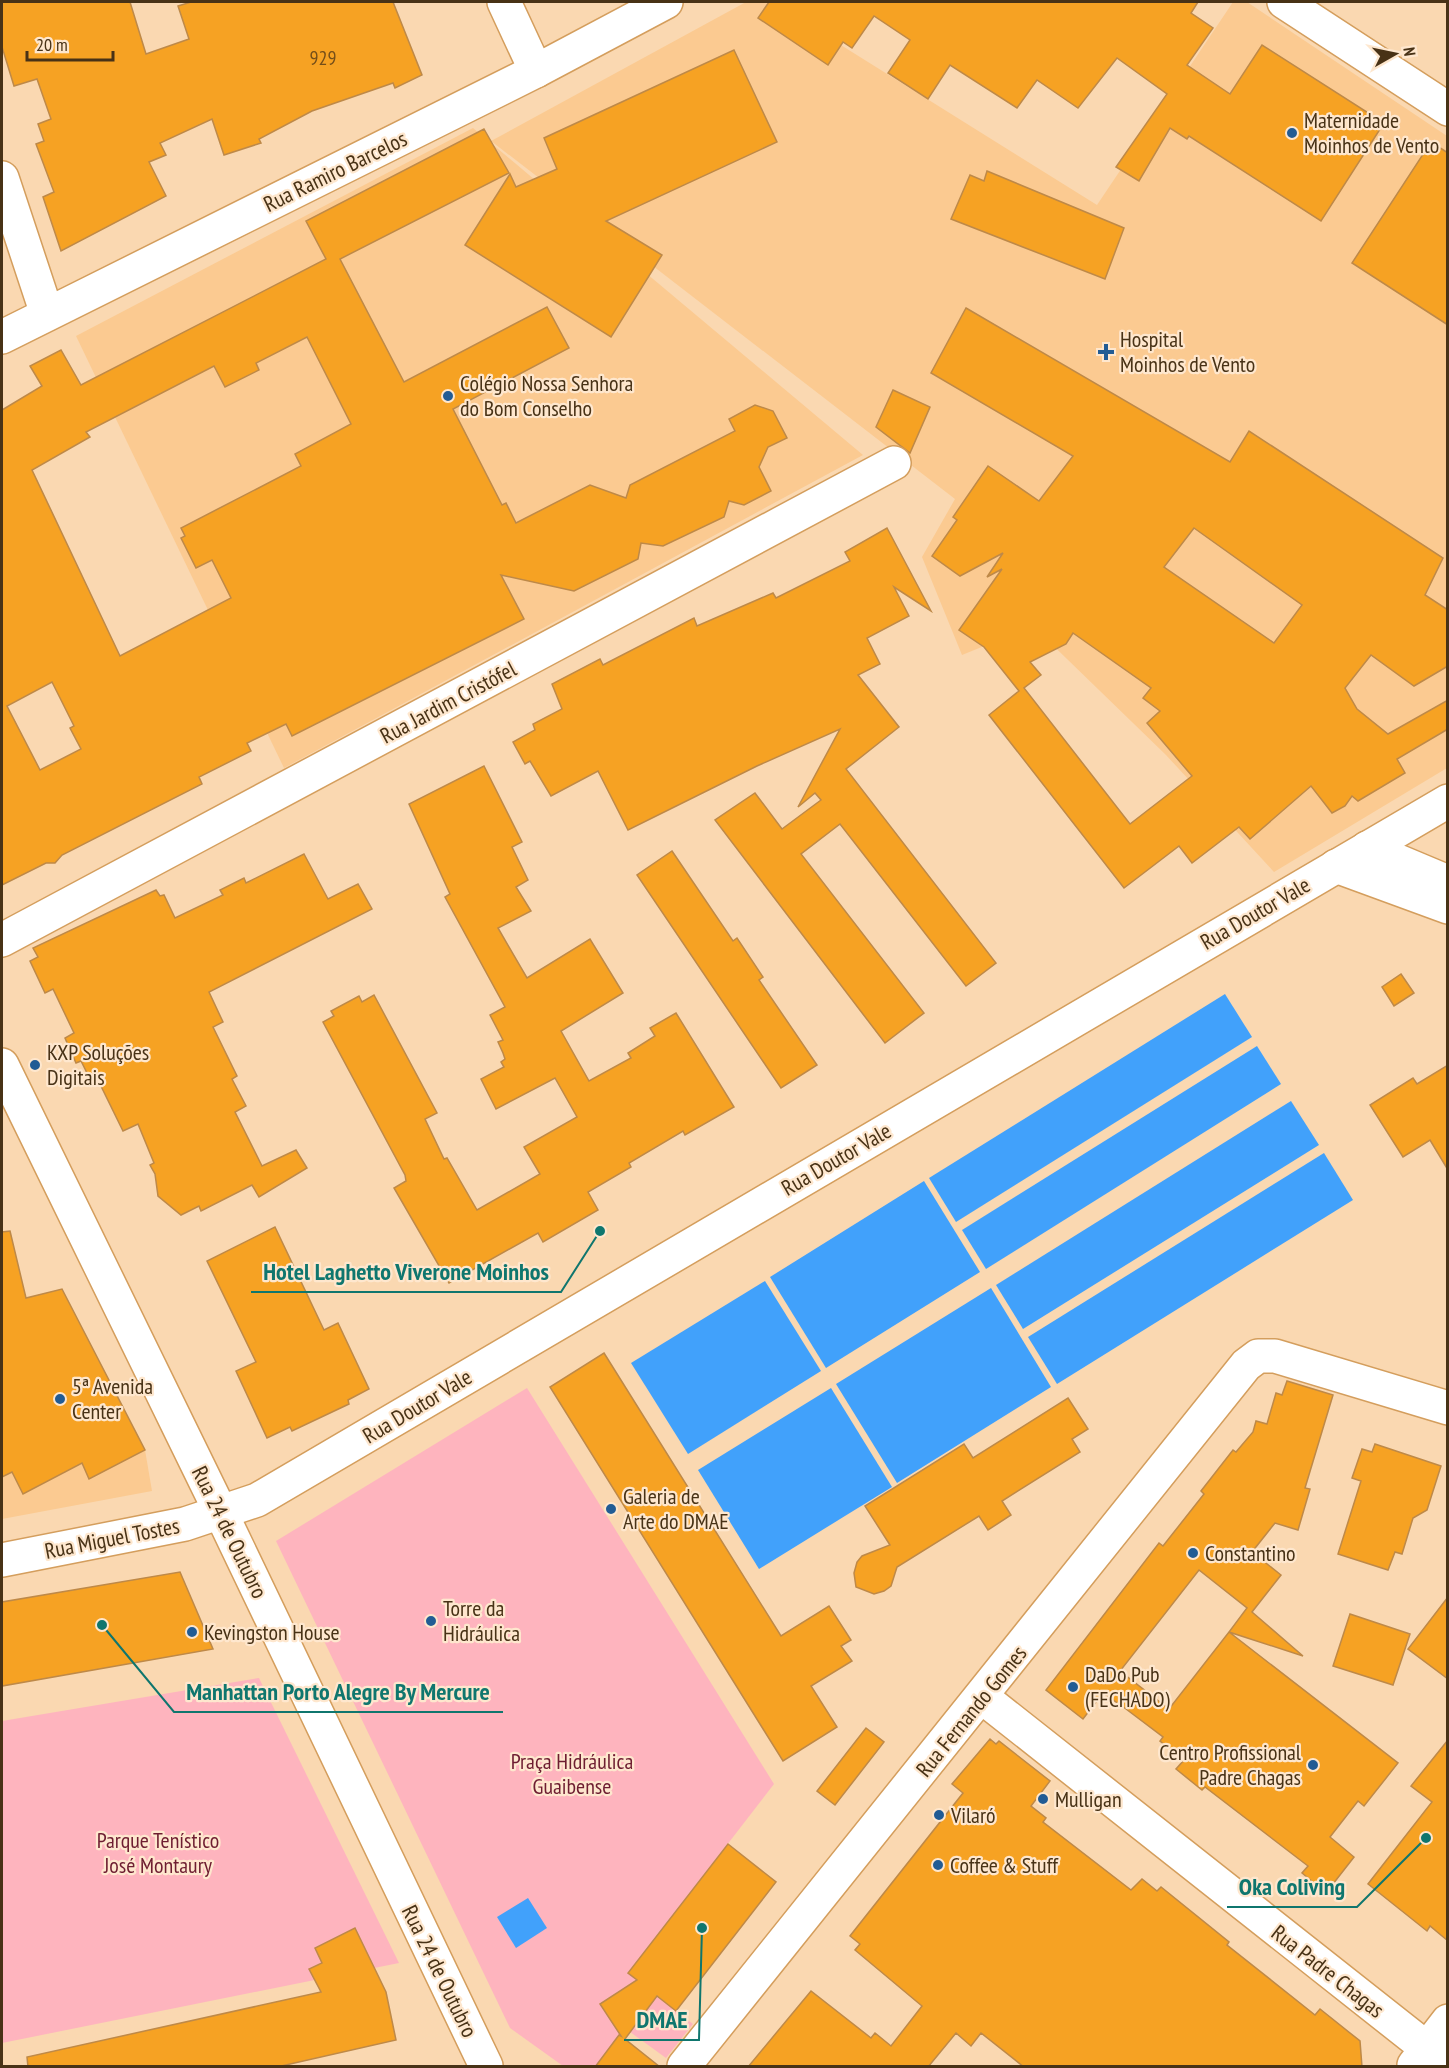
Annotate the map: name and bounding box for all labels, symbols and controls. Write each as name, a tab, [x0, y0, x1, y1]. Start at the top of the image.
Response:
scale bar	[27, 24, 112, 62]
north arrow	[1365, 24, 1425, 84]
text: 20 m	[36, 33, 68, 56]
house number: 929	[310, 45, 337, 71]
text: N	[1399, 46, 1420, 57]
place label: Maternidade Moinhos de Vento	[1304, 106, 1439, 159]
street label: Rua Ramiro Barcelos	[259, 124, 411, 218]
marker: Maternidade Moinhos de Vento	[1285, 126, 1299, 140]
place label: Hospital Moinhos de Vento	[1120, 325, 1255, 378]
marker: Hospital Moinhos de Vento	[1097, 343, 1115, 361]
place label: Colégio Nossa Senhora do Bom Conselho	[460, 369, 633, 422]
marker: Colégio Nossa Senhora do Bom Conselho	[441, 389, 455, 403]
street label: Rua Jardim Cristófel	[375, 654, 522, 750]
street label: Rua Doutor Vale	[1195, 870, 1315, 956]
place label: KXP Soluções Digitais	[47, 1038, 149, 1091]
marker: KXP Soluções Digitais	[28, 1058, 42, 1072]
street label: Rua Doutor Vale	[776, 1116, 896, 1202]
callout: Hotel Laghetto Viverone Moinhos	[251, 1250, 561, 1292]
text: Hotel Laghetto Viverone Moinhos	[263, 1256, 549, 1287]
street label: Rua Doutor Vale	[357, 1363, 477, 1449]
place label: 5ª Avenida Center	[72, 1372, 153, 1425]
marker: 5ª Avenida Center	[53, 1392, 67, 1406]
street label: Rua 24 de Outubro	[186, 1461, 274, 1603]
place label: Galeria de Arte do DMAE	[623, 1482, 729, 1535]
marker: Galeria de Arte do DMAE	[604, 1502, 618, 1516]
street label: Rua Miguel Tostes	[42, 1511, 182, 1565]
place label: Constantino	[1205, 1539, 1296, 1567]
marker: Constantino	[1186, 1546, 1200, 1560]
place label: Torre da Hidráulica	[443, 1594, 520, 1647]
marker: Torre da Hidráulica	[424, 1614, 438, 1628]
place label: Kevingston House	[204, 1618, 340, 1646]
marker: Kevingston House	[185, 1625, 199, 1639]
street label: Rua Fernando Gomes	[910, 1640, 1032, 1782]
place label: DaDo Pub (FECHADO)	[1085, 1660, 1171, 1713]
callout: Manhattan Porto Alegre By Mercure	[174, 1670, 503, 1712]
text: Manhattan Porto Alegre By Mercure	[186, 1676, 490, 1707]
marker: DaDo Pub (FECHADO)	[1066, 1680, 1080, 1694]
place label: Centro Profissional Padre Chagas	[1159, 1738, 1302, 1791]
park label: Praça Hidráulica Guaibense	[511, 1747, 633, 1800]
marker: Centro Profissional Padre Chagas	[1306, 1758, 1320, 1772]
place label: Mulligan	[1055, 1785, 1122, 1813]
marker: Mulligan	[1036, 1792, 1050, 1806]
place label: Vilaró	[950, 1801, 995, 1829]
marker: Vilaró	[932, 1808, 946, 1822]
park label: Parque Tenístico José Montaury	[97, 1826, 219, 1879]
place label: Coffee & Stuff	[950, 1851, 1059, 1879]
marker: Coffee & Stuff	[931, 1858, 945, 1872]
callout: Oka Coliving	[1227, 1865, 1357, 1907]
text: Oka Coliving	[1239, 1871, 1345, 1902]
street label: Rua 24 de Outubro	[396, 1900, 484, 2042]
street label: Rua Padre Chagas	[1266, 1918, 1390, 2024]
callout: DMAE	[624, 1998, 699, 2040]
text: DMAE	[636, 2004, 688, 2035]

